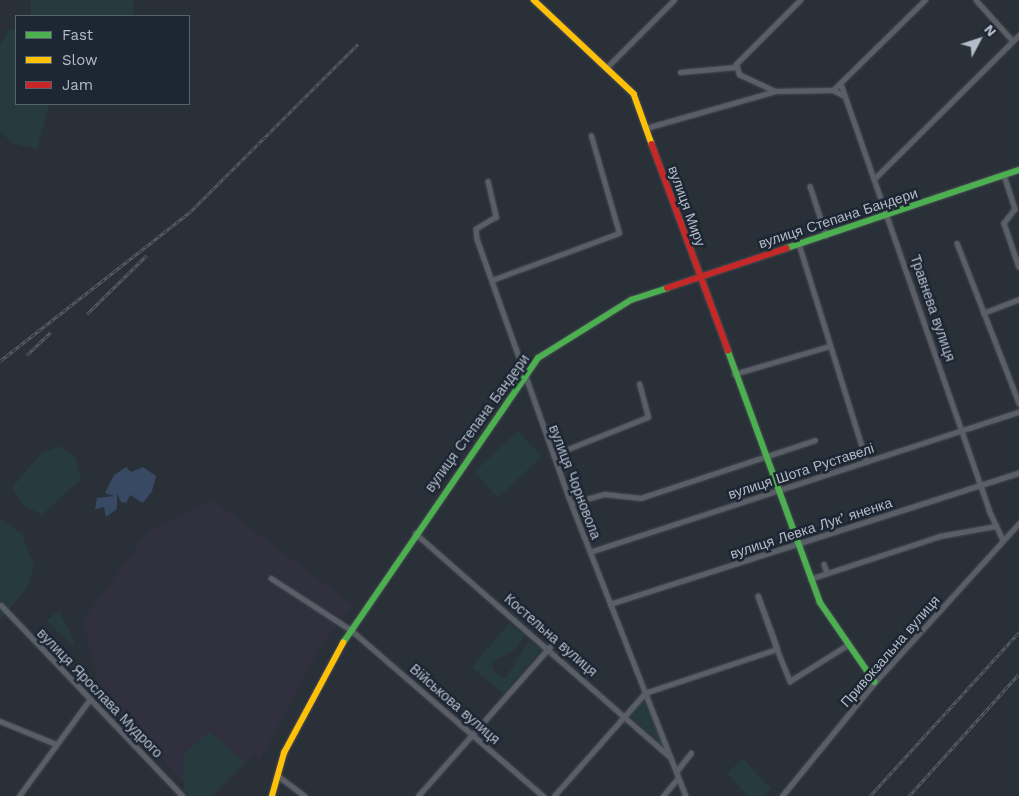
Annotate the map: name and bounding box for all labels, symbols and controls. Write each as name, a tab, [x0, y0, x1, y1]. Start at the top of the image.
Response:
legend	[15, 15, 190, 105]
north arrow	[954, 15, 1004, 65]
text: N	[981, 21, 1000, 39]
text: Fast	[62, 26, 93, 44]
text: Slow	[62, 51, 98, 69]
text: Jam	[62, 76, 93, 94]
street label: вулиця Миру	[665, 164, 709, 248]
street label: вулиця Степана Бандери	[756, 184, 920, 252]
street label: Травнева вулиця	[907, 253, 959, 363]
street label: вулиця Степана Бандери	[421, 351, 533, 495]
street label: вулиця Чорновола	[545, 422, 605, 542]
street label: вулиця Шота Руставелі	[726, 439, 876, 503]
street label: вулиця Левка Лукʼяненка	[728, 494, 894, 562]
street label: Костельна вулиця	[501, 590, 601, 680]
street label: Привокзальна вулиця	[837, 592, 943, 710]
street label: вулиця Ярослава Мудрого	[34, 625, 166, 761]
street label: Військова вулиця	[407, 660, 503, 748]

